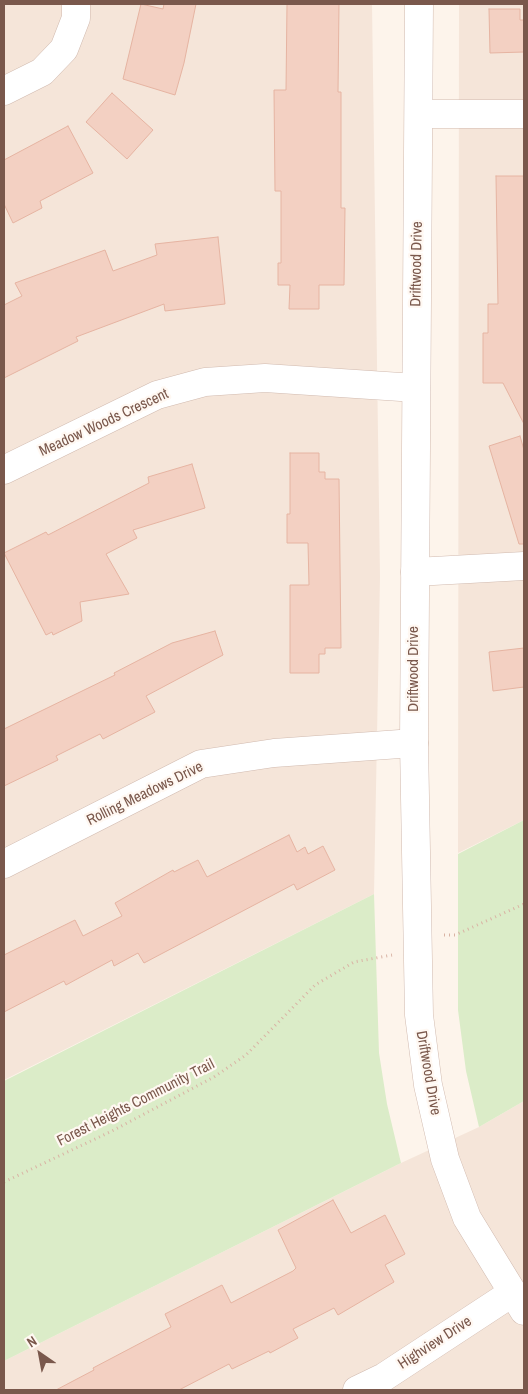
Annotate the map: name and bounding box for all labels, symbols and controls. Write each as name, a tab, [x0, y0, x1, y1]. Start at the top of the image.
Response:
street label: Driftwood Drive	[407, 221, 427, 307]
street label: Meadow Woods Crescent	[36, 385, 172, 461]
street label: Driftwood Drive	[405, 626, 423, 712]
street label: Rolling Meadows Drive	[84, 758, 206, 830]
street label: Driftwood Drive	[412, 1029, 444, 1117]
street label: Forest Heights Community Trail	[54, 1055, 218, 1151]
street label: Highview Drive	[395, 1313, 475, 1373]
north arrow	[15, 1329, 65, 1379]
text: N	[23, 1332, 40, 1351]

